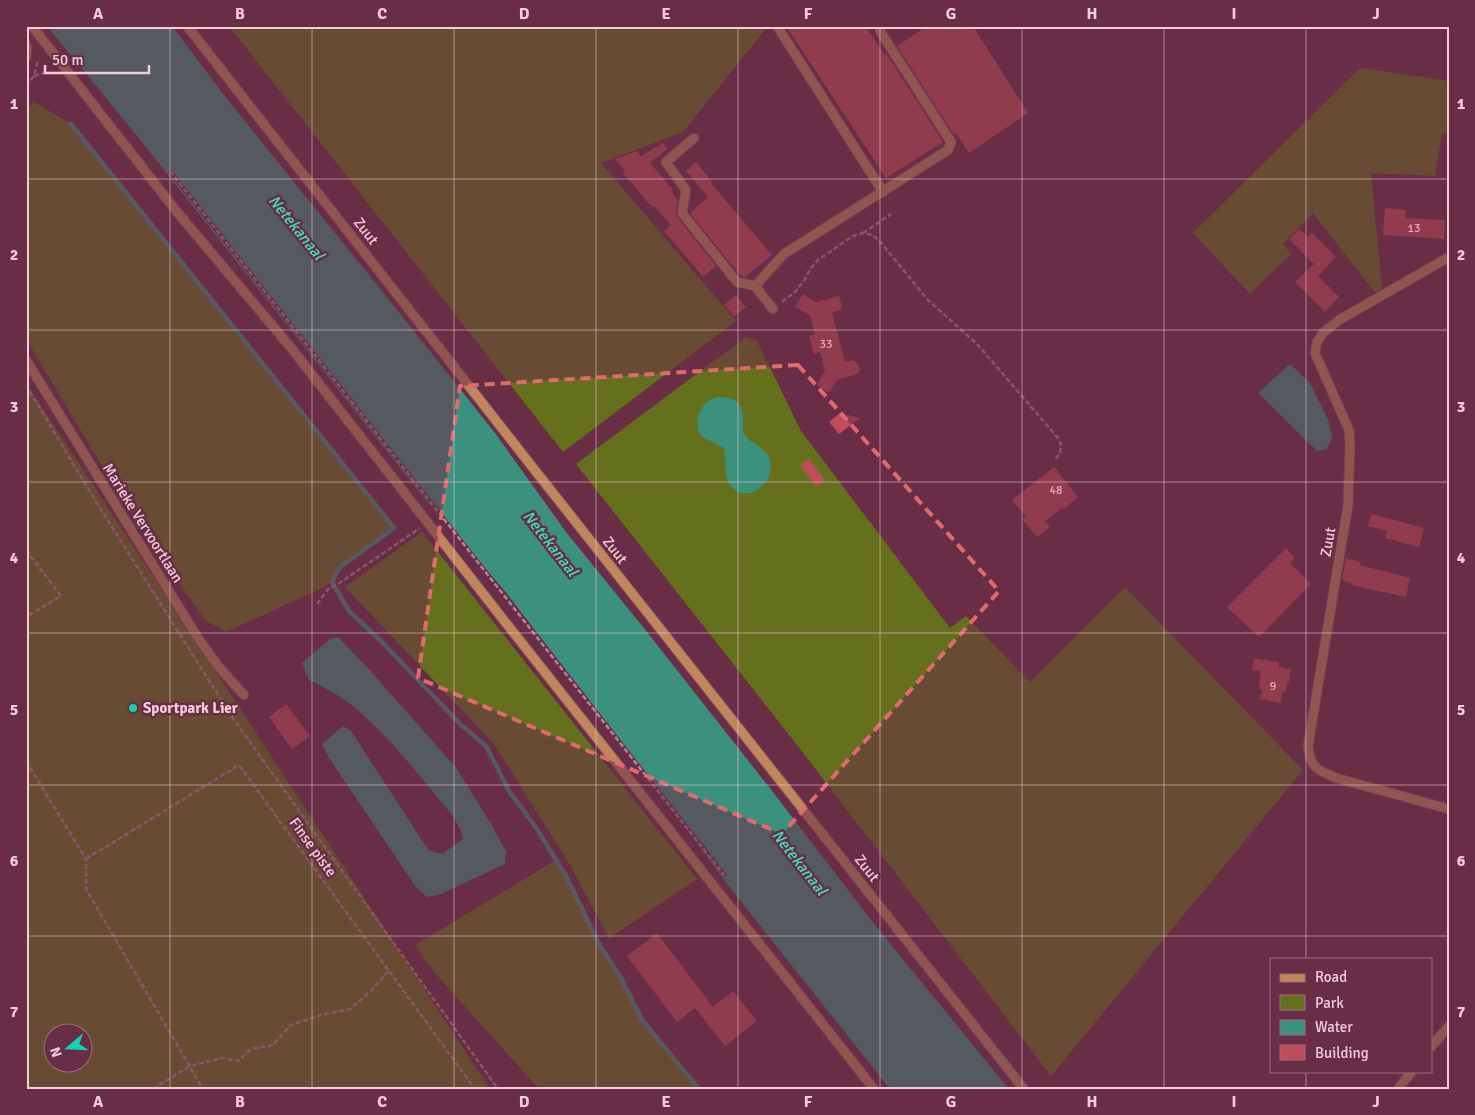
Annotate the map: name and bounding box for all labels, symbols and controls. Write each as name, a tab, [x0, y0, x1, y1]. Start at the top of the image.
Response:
text: A	[93, 4, 104, 24]
text: B	[235, 4, 245, 24]
text: C	[377, 4, 387, 24]
text: D	[519, 4, 530, 24]
text: E	[661, 4, 671, 24]
text: F	[804, 4, 813, 24]
text: G	[946, 4, 956, 24]
text: H	[1087, 4, 1097, 24]
text: I	[1231, 4, 1237, 24]
text: J	[1372, 4, 1380, 24]
scale bar	[45, 42, 149, 74]
text: 50 m	[52, 51, 83, 69]
text: 1	[10, 94, 19, 114]
text: 1	[1457, 94, 1466, 114]
water label: Netekanaal	[264, 191, 329, 265]
street label: Zuut	[350, 214, 382, 248]
house number: 13	[1408, 221, 1420, 236]
text: 2	[10, 245, 18, 265]
text: 2	[1457, 245, 1465, 265]
house number: 33	[820, 337, 832, 352]
text: 3	[10, 397, 18, 417]
text: 3	[1457, 397, 1465, 417]
street label: Marieke Vervoortlaan	[99, 460, 187, 586]
house number: 48	[1050, 483, 1062, 498]
water label: Netekanaal	[518, 507, 583, 582]
street label: Zuut	[1317, 526, 1339, 558]
street label: Zuut	[599, 533, 631, 567]
text: 4	[10, 548, 19, 568]
text: 4	[1457, 548, 1466, 568]
house number: 9	[1270, 679, 1276, 694]
place label: Sportpark Lier	[143, 699, 238, 717]
text: 5	[10, 700, 18, 720]
text: 5	[1457, 700, 1465, 720]
marker: Sportpark Lier	[127, 702, 139, 714]
street label: Finse piste	[286, 814, 340, 880]
water label: Netekanaal	[767, 826, 832, 901]
text: 6	[10, 851, 19, 871]
street label: Zuut	[851, 851, 883, 885]
text: 6	[1457, 851, 1466, 871]
legend	[1270, 958, 1432, 1072]
text: Road	[1315, 968, 1347, 986]
text: Park	[1315, 994, 1344, 1012]
text: 7	[10, 1002, 19, 1022]
text: 7	[1457, 1002, 1466, 1022]
text: Water	[1315, 1018, 1353, 1036]
north arrow	[42, 1022, 92, 1072]
text: Building	[1315, 1044, 1369, 1062]
text: N	[47, 1045, 66, 1059]
text: A	[93, 1092, 104, 1112]
text: B	[235, 1092, 245, 1112]
text: C	[377, 1092, 387, 1112]
text: D	[519, 1092, 530, 1112]
text: E	[661, 1092, 671, 1112]
text: F	[804, 1092, 813, 1112]
text: G	[946, 1092, 956, 1112]
text: H	[1087, 1092, 1097, 1112]
text: I	[1231, 1092, 1237, 1112]
text: J	[1372, 1092, 1380, 1112]

